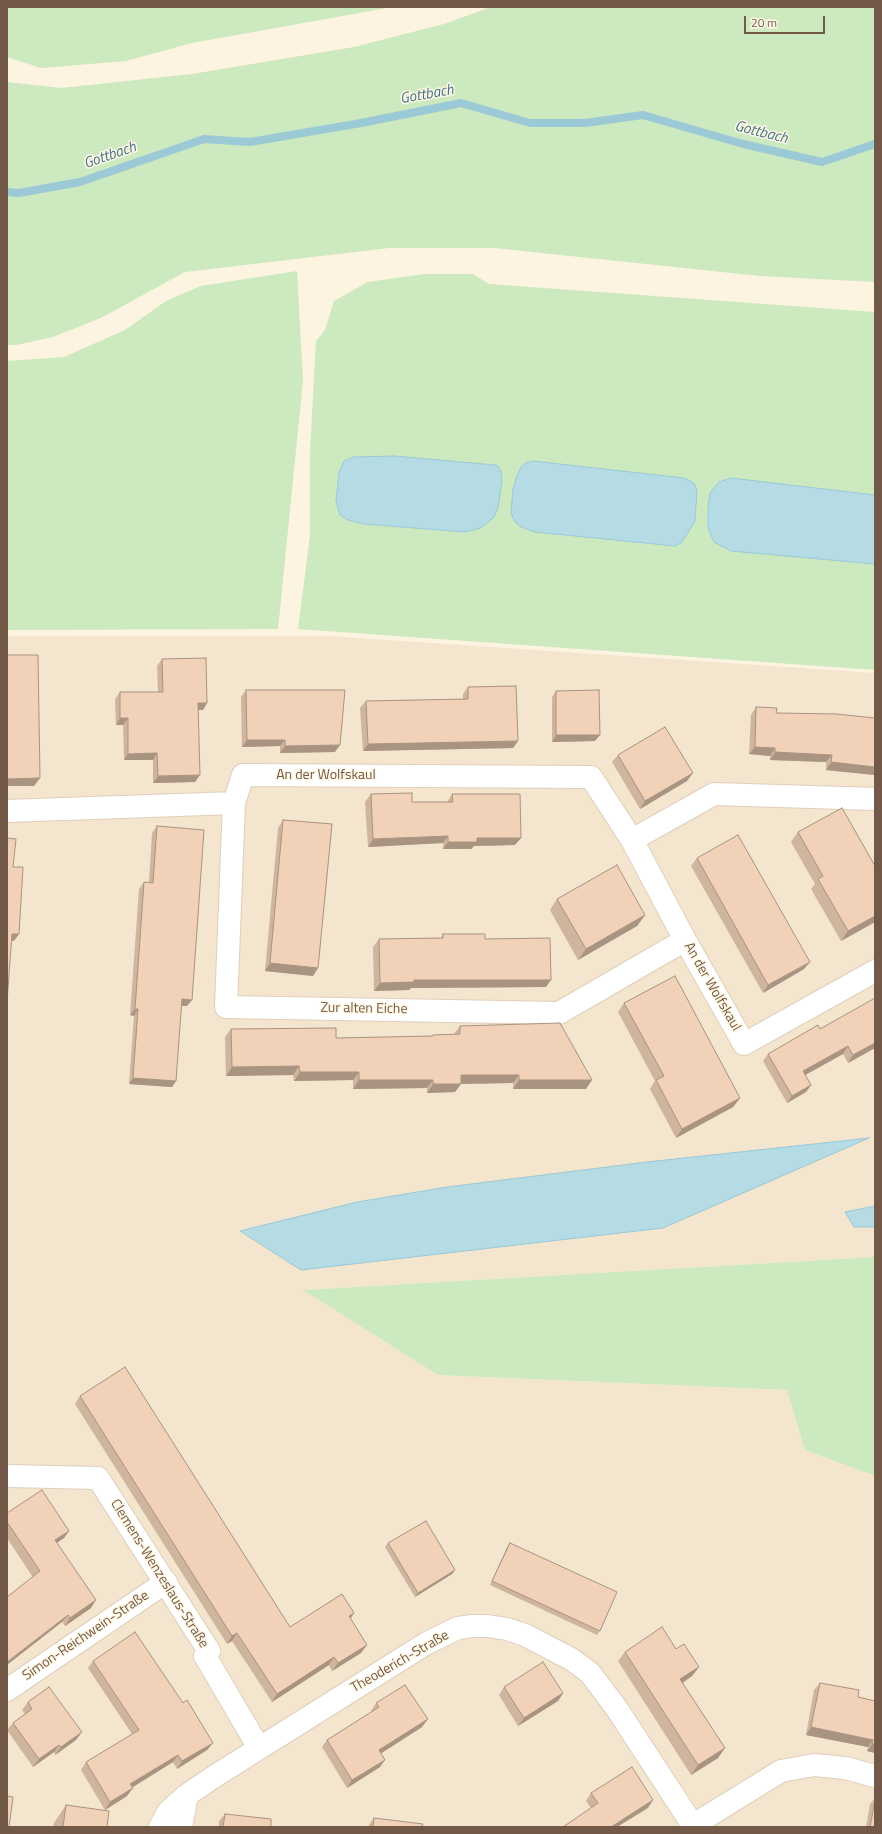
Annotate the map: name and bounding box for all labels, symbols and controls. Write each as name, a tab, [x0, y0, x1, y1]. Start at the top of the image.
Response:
scale bar	[746, 8, 827, 34]
text: 20 m	[751, 13, 777, 32]
water label: Gottbach	[399, 81, 455, 109]
water label: Gottbach	[733, 118, 789, 148]
water label: Gottbach	[82, 139, 138, 173]
street label: An der Wolfskaul	[276, 768, 376, 784]
street label: An der Wolfskaul	[680, 940, 744, 1034]
street label: Zur alten Eiche	[320, 1000, 408, 1018]
street label: Clemens-Wenzeslaus-Straße	[106, 1497, 212, 1651]
street label: Simon-Reichwein-Straße	[20, 1587, 152, 1685]
street label: Theoderich-Straße	[348, 1627, 452, 1697]

